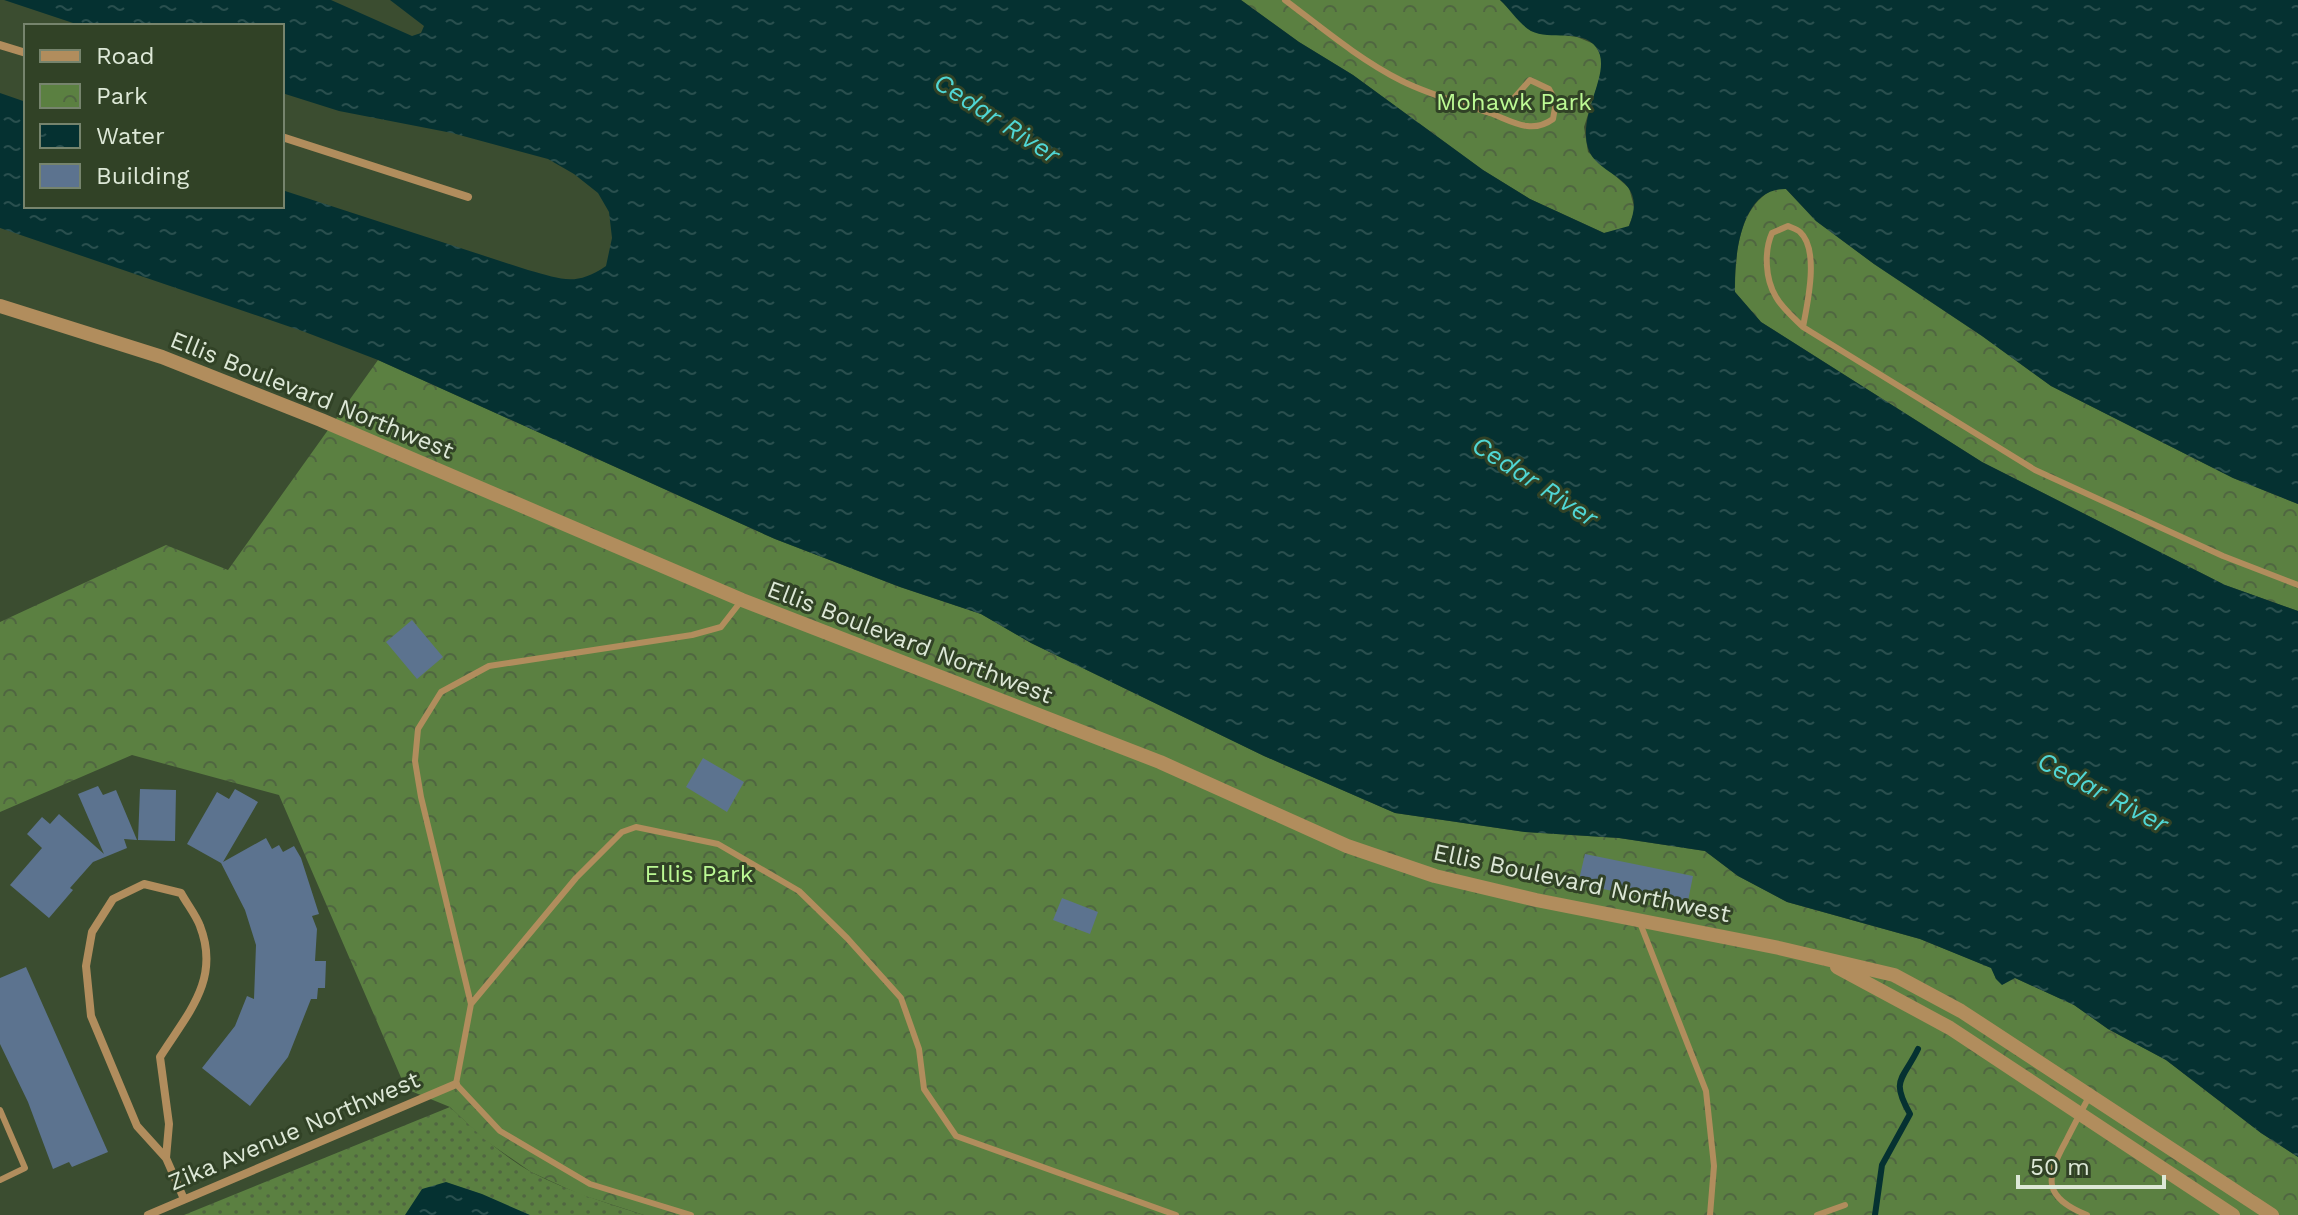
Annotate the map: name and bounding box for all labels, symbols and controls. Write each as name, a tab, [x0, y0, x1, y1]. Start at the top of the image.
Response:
legend	[24, 24, 284, 208]
text: Road	[96, 42, 155, 70]
water label: Cedar River	[929, 66, 1066, 170]
text: Park	[96, 82, 148, 110]
park label: Mohawk Park	[1436, 88, 1592, 116]
text: Water	[96, 122, 165, 150]
text: Building	[96, 162, 189, 190]
street label: Ellis Boulevard Northwest	[166, 325, 458, 465]
water label: Cedar River	[1467, 429, 1604, 533]
street label: Ellis Boulevard Northwest	[763, 575, 1057, 709]
water label: Cedar River	[2032, 745, 2174, 839]
street label: Ellis Boulevard Northwest	[1431, 838, 1733, 928]
park label: Ellis Park	[645, 860, 754, 888]
street label: Zika Avenue Northwest	[164, 1065, 424, 1197]
scale bar	[2018, 1139, 2164, 1189]
text: 50 m	[2030, 1153, 2090, 1181]

